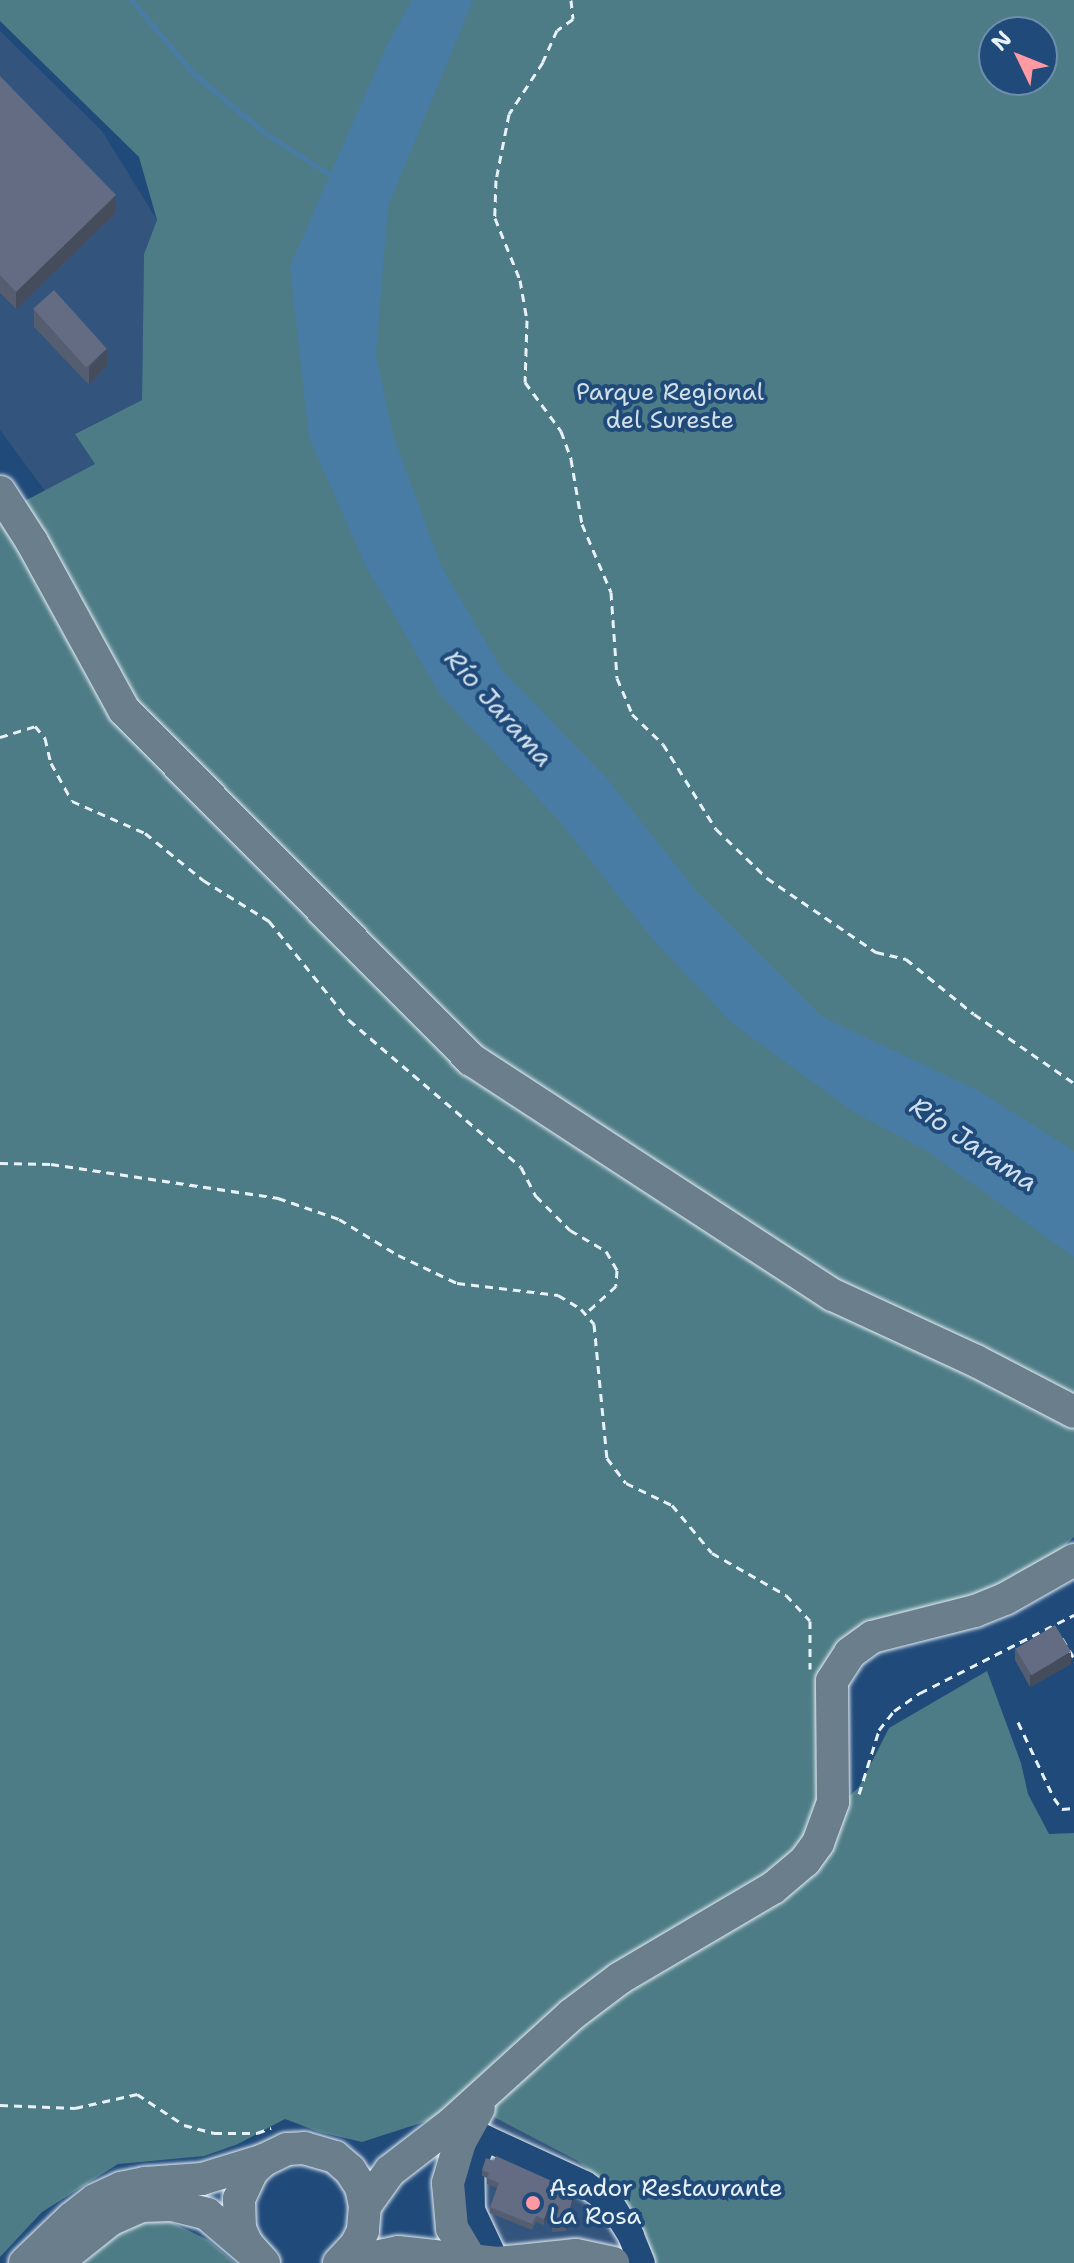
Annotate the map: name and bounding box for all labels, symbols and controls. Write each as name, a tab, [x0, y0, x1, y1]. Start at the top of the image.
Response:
north arrow	[978, 16, 1058, 96]
text: N	[985, 24, 1018, 57]
park label: Parque Regional del Sureste	[576, 379, 764, 435]
water label: Río Jarama	[438, 643, 560, 773]
water label: Río Jarama	[904, 1090, 1044, 1198]
place label: Asador Restaurante La Rosa	[549, 2175, 783, 2231]
marker: Asador Restaurante La Rosa	[524, 2194, 542, 2212]

